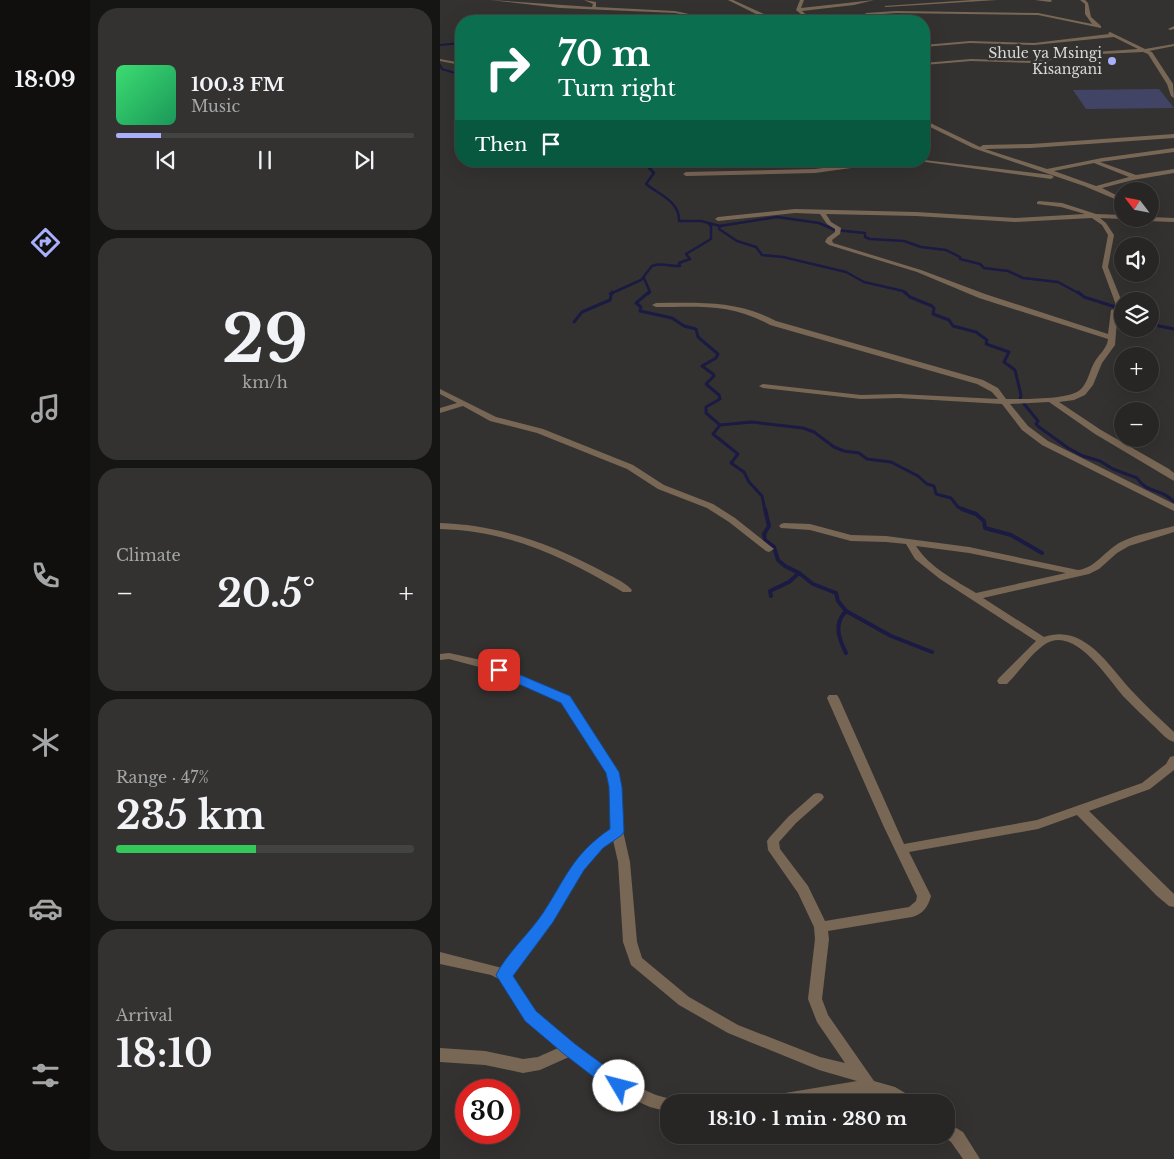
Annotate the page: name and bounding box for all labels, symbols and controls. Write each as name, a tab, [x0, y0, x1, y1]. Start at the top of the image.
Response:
text: 70 m	[558, 32, 651, 75]
icon: right	[475, 35, 540, 100]
place label: Shule ya Msingi Kisangani	[988, 44, 1102, 78]
marker: Shule ya Msingi Kisangani	[1106, 55, 1118, 67]
text: 18:09	[14, 66, 76, 93]
text: 100.3 FM	[191, 73, 285, 96]
text: Turn right	[558, 75, 676, 102]
text: Music	[191, 96, 240, 116]
icon: arrive	[537, 130, 565, 158]
text: Then	[475, 133, 527, 156]
icon: previous	[152, 146, 180, 174]
icon: pause	[251, 146, 279, 174]
icon: next	[350, 146, 378, 174]
north arrow	[1114, 182, 1159, 228]
map controls	[1114, 182, 1159, 447]
icon: directions	[28, 225, 63, 260]
button: sound	[1114, 237, 1159, 282]
button: layers	[1114, 292, 1159, 337]
text: 29	[222, 299, 308, 380]
button: +	[1114, 347, 1159, 392]
text: km/h	[242, 372, 288, 392]
icon: music	[28, 391, 63, 426]
button: −	[1114, 402, 1159, 447]
text: Climate	[116, 545, 181, 565]
icon: phone	[28, 558, 63, 593]
text: 20.5°	[217, 570, 315, 617]
text: −	[116, 576, 134, 611]
text: +	[399, 576, 414, 611]
pin	[478, 649, 520, 691]
icon: arrive	[485, 656, 513, 684]
icon: climate	[28, 725, 63, 760]
text: Range · 47%	[116, 767, 209, 787]
text: 235 km	[116, 792, 265, 839]
icon: car	[28, 891, 63, 926]
text: Arrival	[116, 1005, 173, 1025]
text: 18:10	[116, 1030, 213, 1077]
icon: filters	[28, 1058, 63, 1093]
position arrow	[592, 1059, 644, 1111]
speed limit sign: 30	[455, 1079, 520, 1144]
text: 18:10 · 1 min · 280 m	[708, 1107, 907, 1130]

